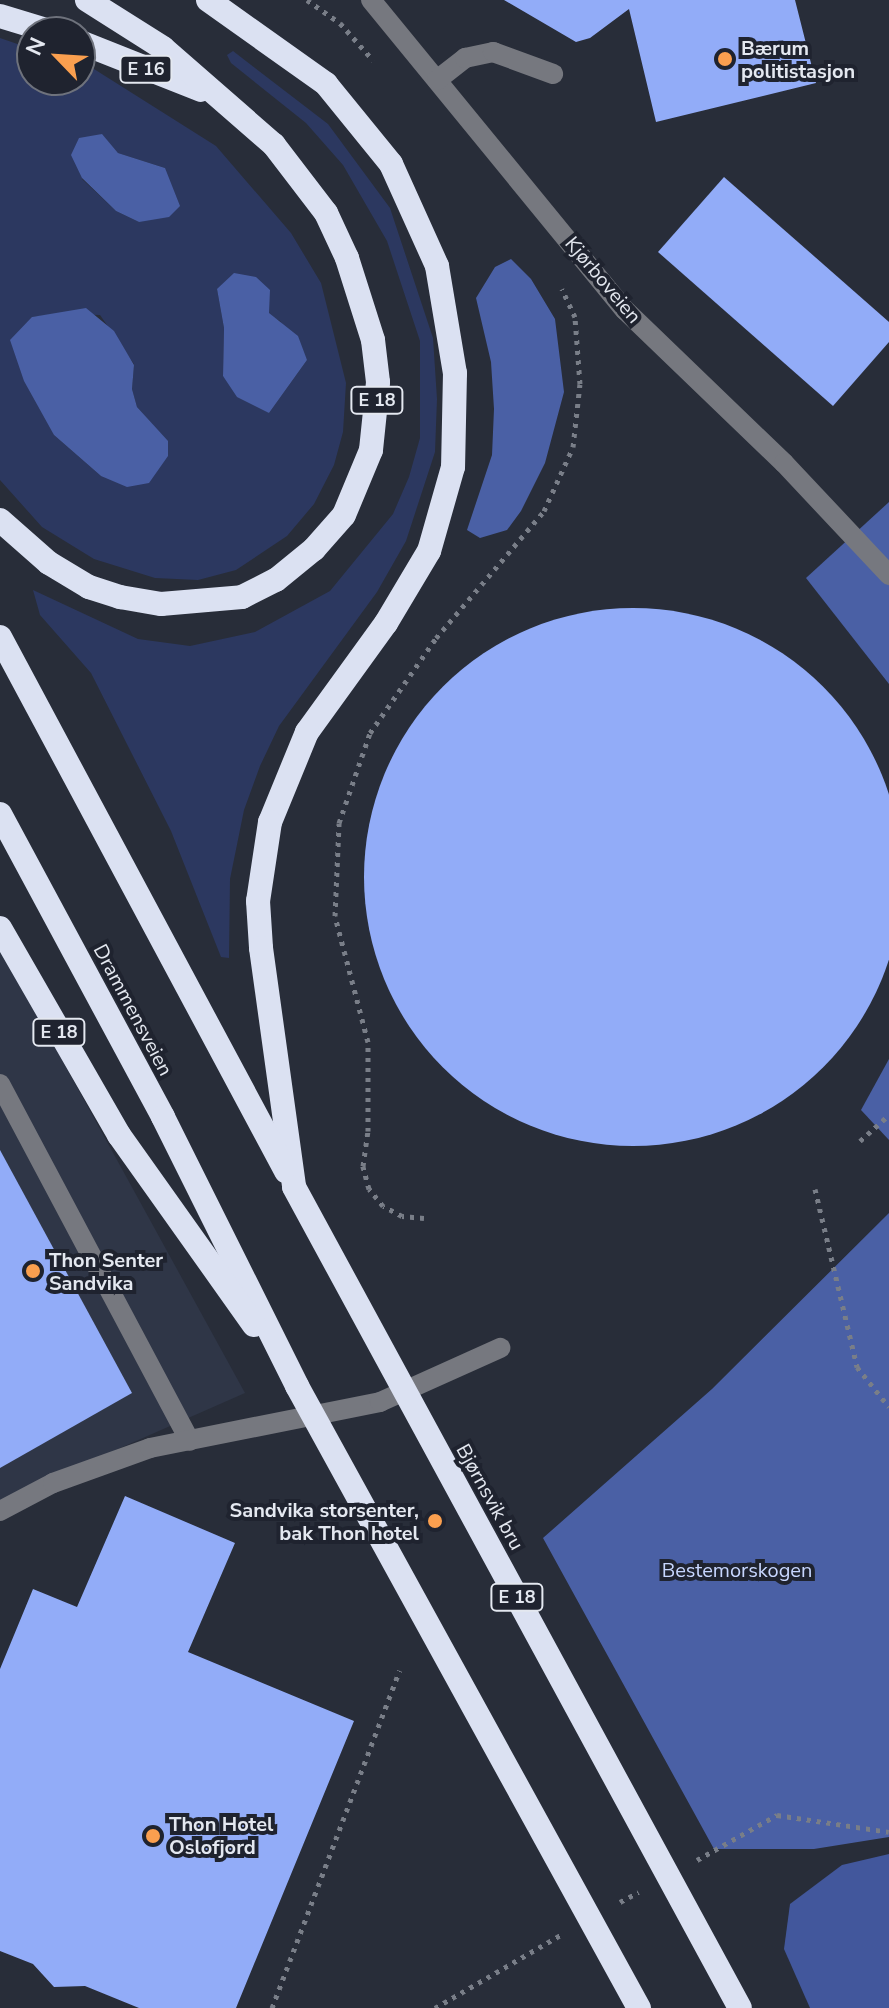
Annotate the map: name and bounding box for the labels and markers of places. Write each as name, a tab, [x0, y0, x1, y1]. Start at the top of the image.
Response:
place label: Bærum politistasjon	[741, 36, 855, 83]
marker: Bærum politistasjon	[716, 50, 734, 68]
place label: Thon Senter Sandvika	[49, 1248, 163, 1295]
marker: Thon Senter Sandvika	[24, 1262, 42, 1280]
place label: Sandvika storsenter, bak Thon hotel	[230, 1498, 419, 1545]
marker: Sandvika storsenter, bak Thon hotel	[426, 1512, 444, 1530]
place label: Thon Hotel Oslofjord	[169, 1812, 273, 1859]
marker: Thon Hotel Oslofjord	[144, 1827, 162, 1845]

